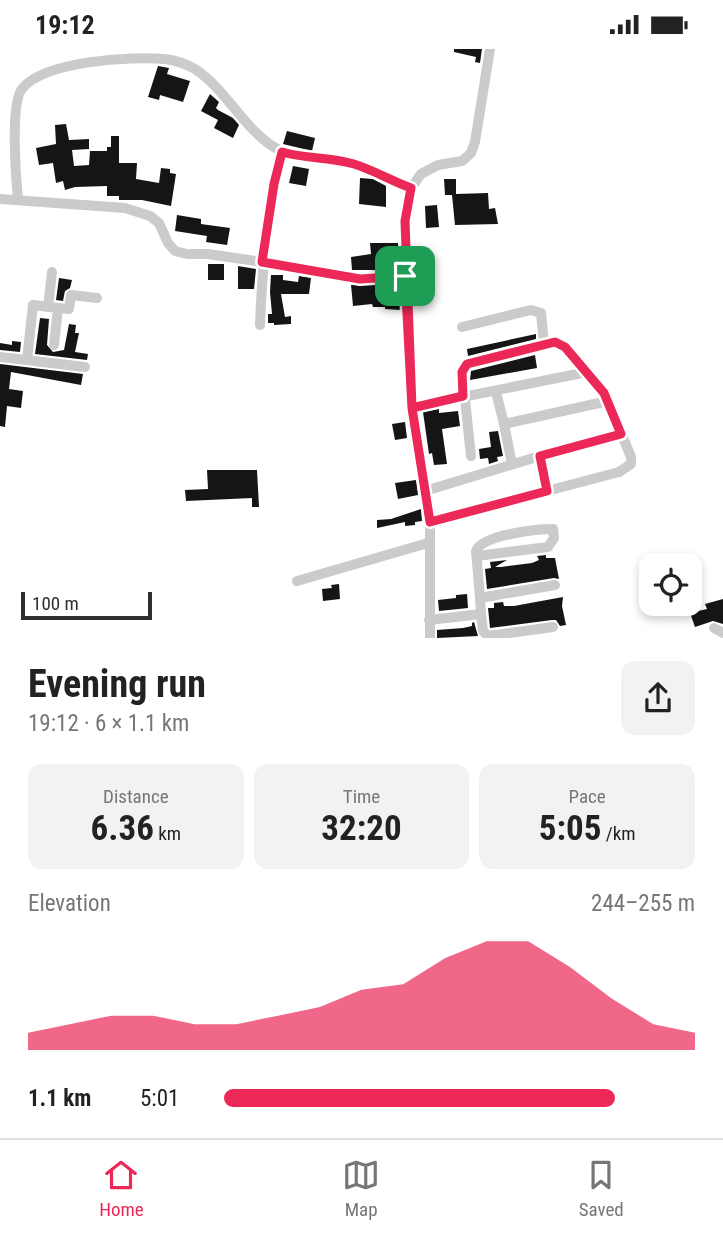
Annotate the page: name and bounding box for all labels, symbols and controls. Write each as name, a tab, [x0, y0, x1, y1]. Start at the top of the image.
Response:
text: 19:12	[35, 10, 95, 40]
pin	[375, 246, 435, 306]
icon: arrive	[386, 257, 424, 295]
map controls	[639, 553, 702, 616]
button: locate	[639, 553, 702, 616]
scale bar	[21, 589, 152, 620]
text: 100 m	[32, 592, 79, 615]
button: share	[621, 661, 695, 735]
text: Evening run	[28, 662, 206, 706]
text: 19:12 · 6 × 1.1 km	[28, 710, 189, 737]
text: Distance	[103, 785, 169, 808]
text: Time	[343, 785, 380, 808]
text: Pace	[569, 785, 606, 808]
text: 6.36	[91, 808, 154, 849]
text: 32:20	[321, 808, 402, 849]
text: 5:05	[539, 808, 601, 849]
text: km	[154, 822, 181, 845]
text: /km	[601, 822, 636, 845]
text: Elevation	[28, 890, 111, 917]
text: 244–255 m	[591, 890, 695, 917]
text: 1.1 km	[28, 1085, 91, 1112]
text: 5:01	[140, 1085, 179, 1112]
tab: Home	[99, 1156, 144, 1221]
tab: Map	[342, 1156, 380, 1221]
tab: Saved	[579, 1156, 624, 1221]

